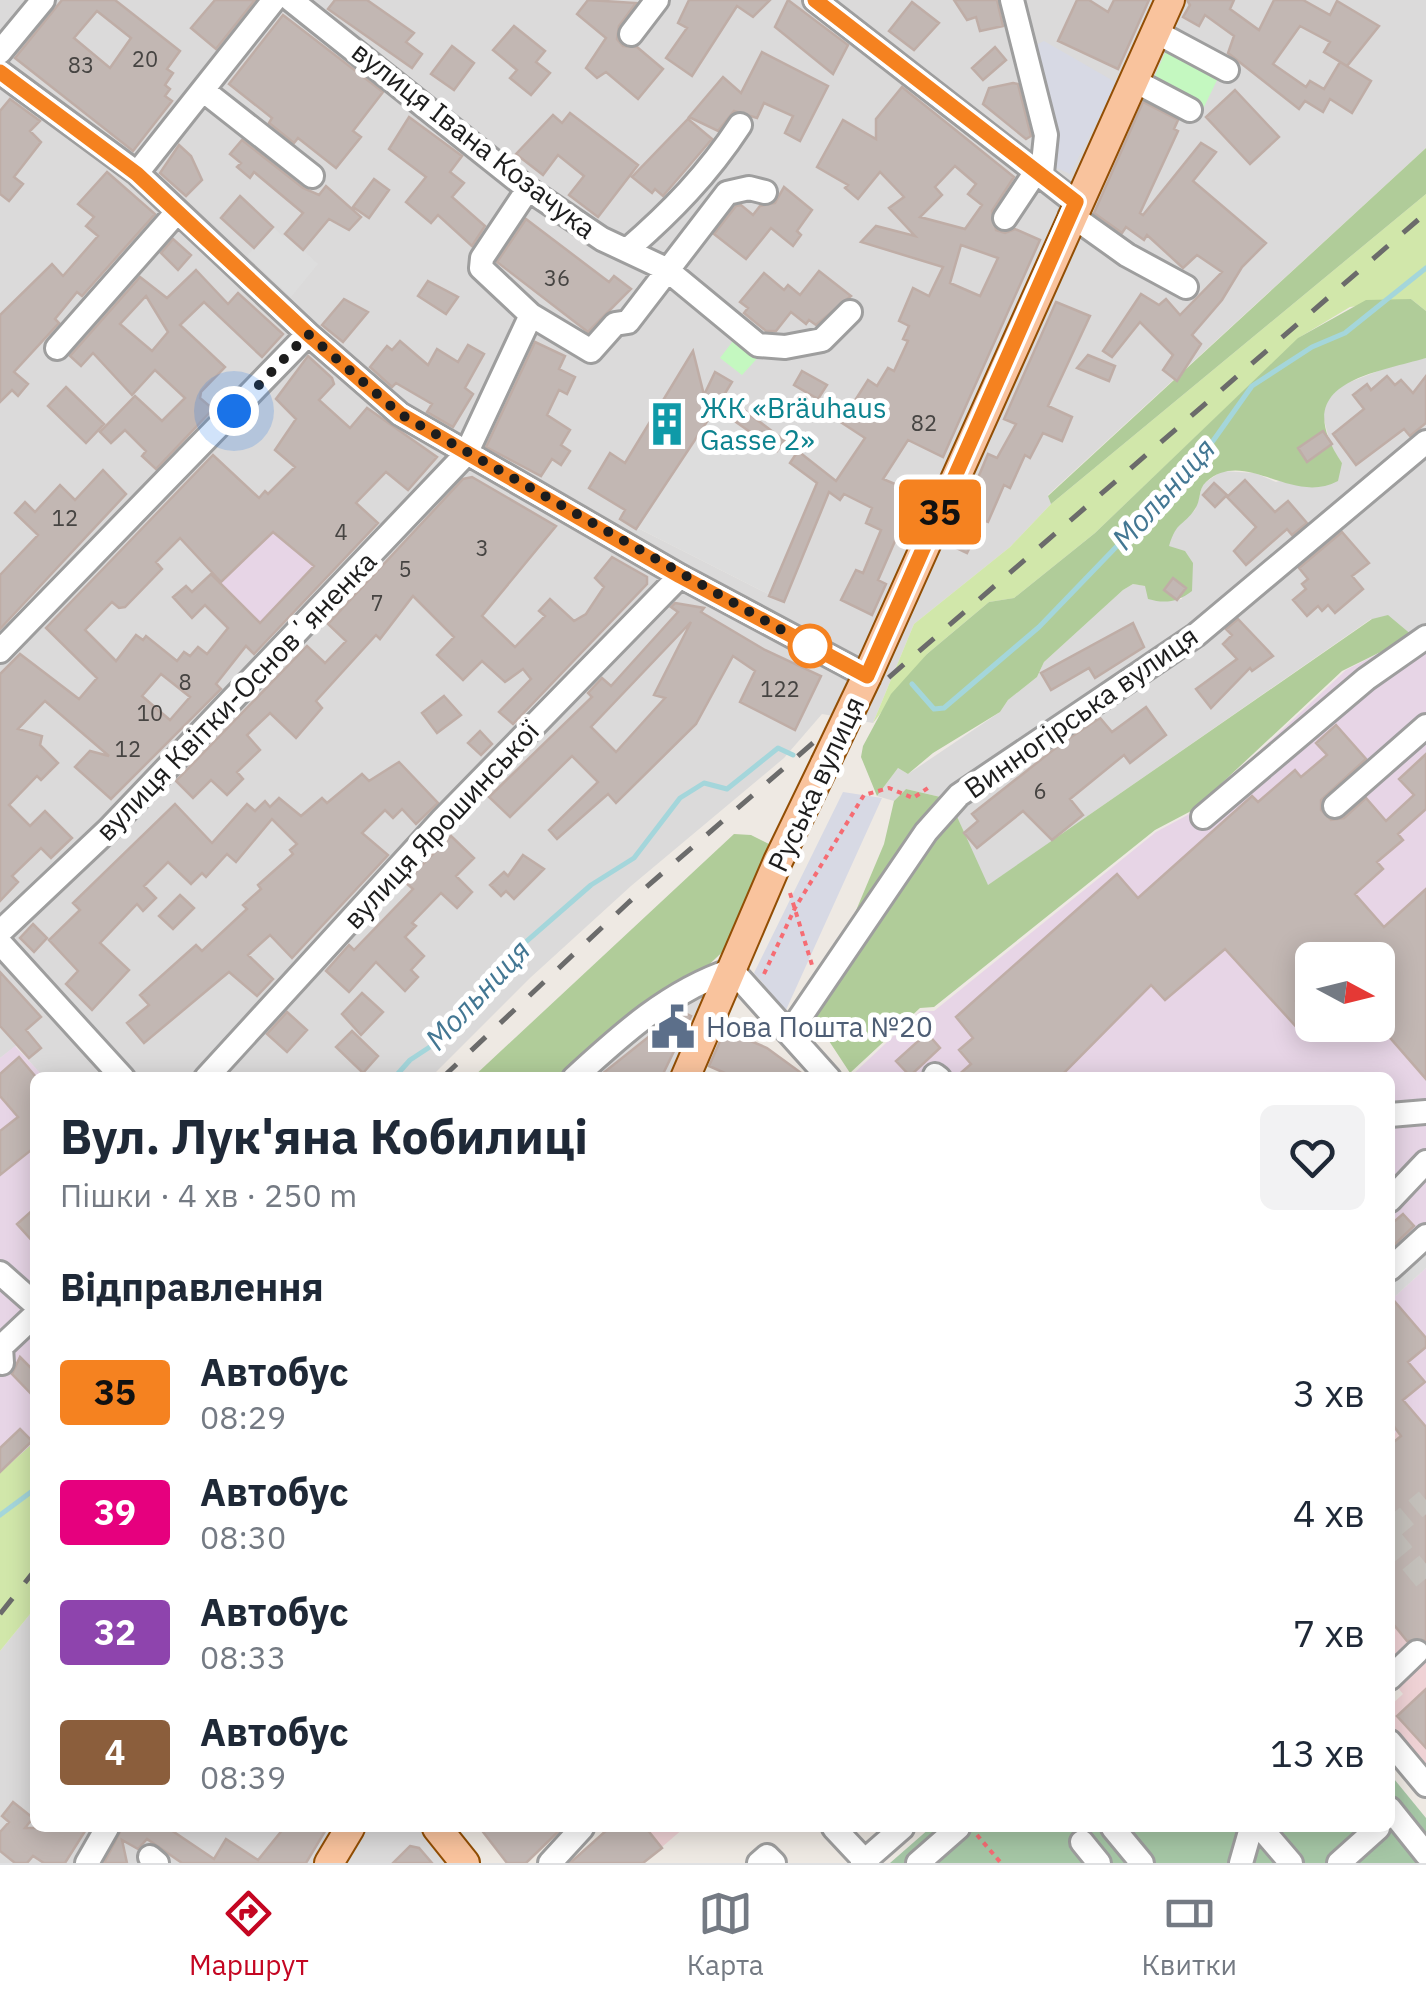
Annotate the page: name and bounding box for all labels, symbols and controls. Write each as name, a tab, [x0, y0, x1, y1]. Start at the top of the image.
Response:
street label: вулиця Івана Козачука	[345, 33, 604, 247]
house number: 20	[132, 44, 158, 73]
house number: 83	[68, 50, 94, 79]
house number: 36	[544, 263, 570, 292]
your location	[209, 386, 259, 436]
place label: ЖК «Bräuhaus Gasse 2»	[700, 389, 887, 458]
building icon: ЖК «Bräuhaus Gasse 2»	[643, 400, 691, 448]
house number: 82	[911, 408, 937, 437]
water label: Мольниця	[1103, 429, 1223, 557]
line badge: 35	[895, 480, 985, 544]
text: 35	[919, 489, 961, 535]
house number: 12	[52, 503, 78, 532]
house number: 4	[334, 517, 348, 546]
house number: 3	[475, 533, 489, 562]
street label: вулиця Квітки-Основʼяненка	[87, 543, 384, 848]
house number: 5	[398, 554, 412, 583]
house number: 7	[370, 588, 384, 617]
street label: Винногірська вулиця	[957, 617, 1205, 806]
unlabelled marker	[789, 625, 831, 667]
house number: 8	[178, 667, 192, 696]
house number: 122	[760, 674, 800, 703]
street label: Руська вулиця	[759, 690, 872, 877]
house number: 10	[137, 698, 163, 727]
street label: вулиця Ярошинської	[335, 712, 547, 936]
house number: 12	[115, 734, 141, 763]
house number: 6	[1033, 776, 1047, 805]
water label: Мольниця	[416, 931, 538, 1057]
north arrow	[1295, 942, 1395, 1042]
map controls	[1295, 942, 1395, 1042]
public building icon: Нова Пошта №20	[649, 1003, 697, 1051]
place label: Нова Пошта №20	[706, 1008, 933, 1045]
text: Вул. Лук'яна Кобилиці	[60, 1105, 588, 1167]
button: heart	[1260, 1105, 1365, 1210]
text: Пішки · 4 хв · 250 m	[60, 1174, 357, 1216]
text: Відправлення	[60, 1262, 324, 1311]
text: Автобус	[200, 1347, 349, 1396]
text: 3 хв	[1293, 1368, 1365, 1417]
text: 35	[94, 1369, 136, 1415]
text: 08:29	[200, 1396, 286, 1438]
text: Автобус	[200, 1467, 349, 1516]
text: 4 хв	[1293, 1488, 1365, 1537]
text: 39	[94, 1489, 136, 1535]
text: 08:30	[200, 1516, 286, 1558]
text: Автобус	[200, 1587, 349, 1636]
text: 7 хв	[1293, 1608, 1365, 1657]
text: 32	[94, 1609, 136, 1655]
text: 08:33	[200, 1636, 286, 1678]
text: Автобус	[200, 1707, 349, 1756]
text: 13 хв	[1270, 1728, 1365, 1777]
text: 4	[104, 1729, 126, 1775]
text: 08:39	[200, 1756, 286, 1798]
tab: Маршрут	[189, 1886, 309, 1983]
tab: Карта	[687, 1886, 764, 1983]
tab: Квитки	[1142, 1886, 1237, 1983]

